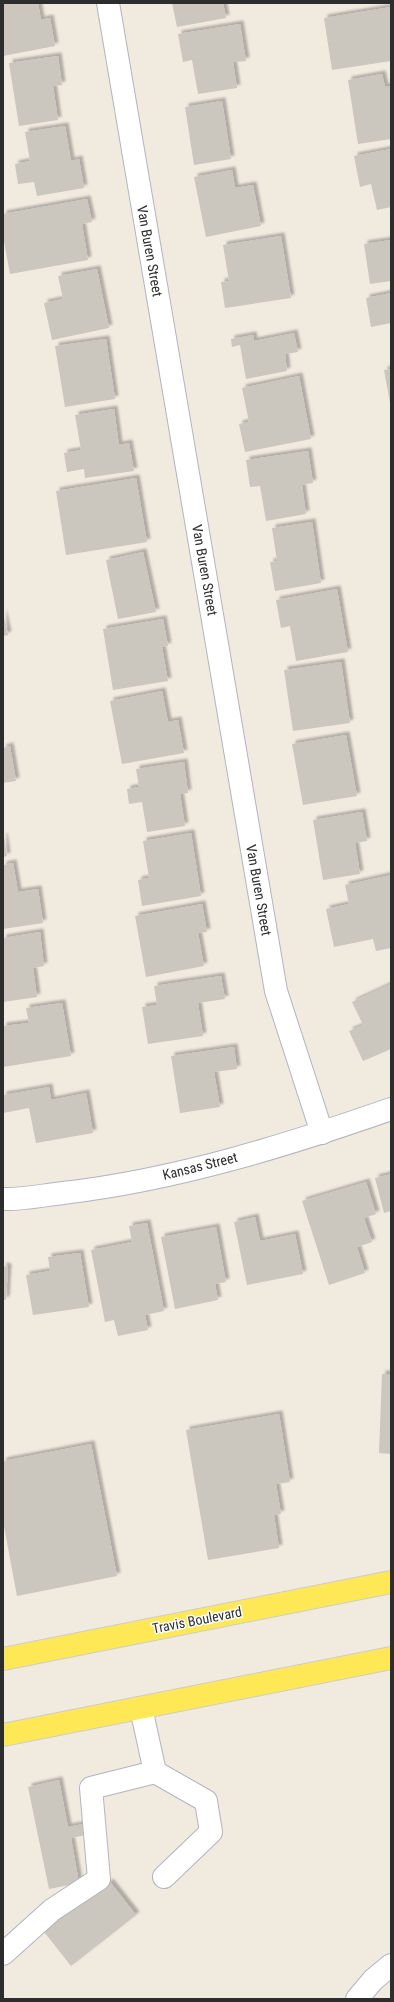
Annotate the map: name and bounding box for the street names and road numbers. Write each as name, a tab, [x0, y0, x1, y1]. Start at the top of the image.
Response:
street label: Van Buren Street	[134, 204, 166, 298]
street label: Van Buren Street	[189, 523, 221, 617]
street label: Van Buren Street	[243, 843, 275, 937]
street label: Kansas Street	[161, 1149, 239, 1183]
street label: Travis Boulevard	[151, 1603, 243, 1637]

